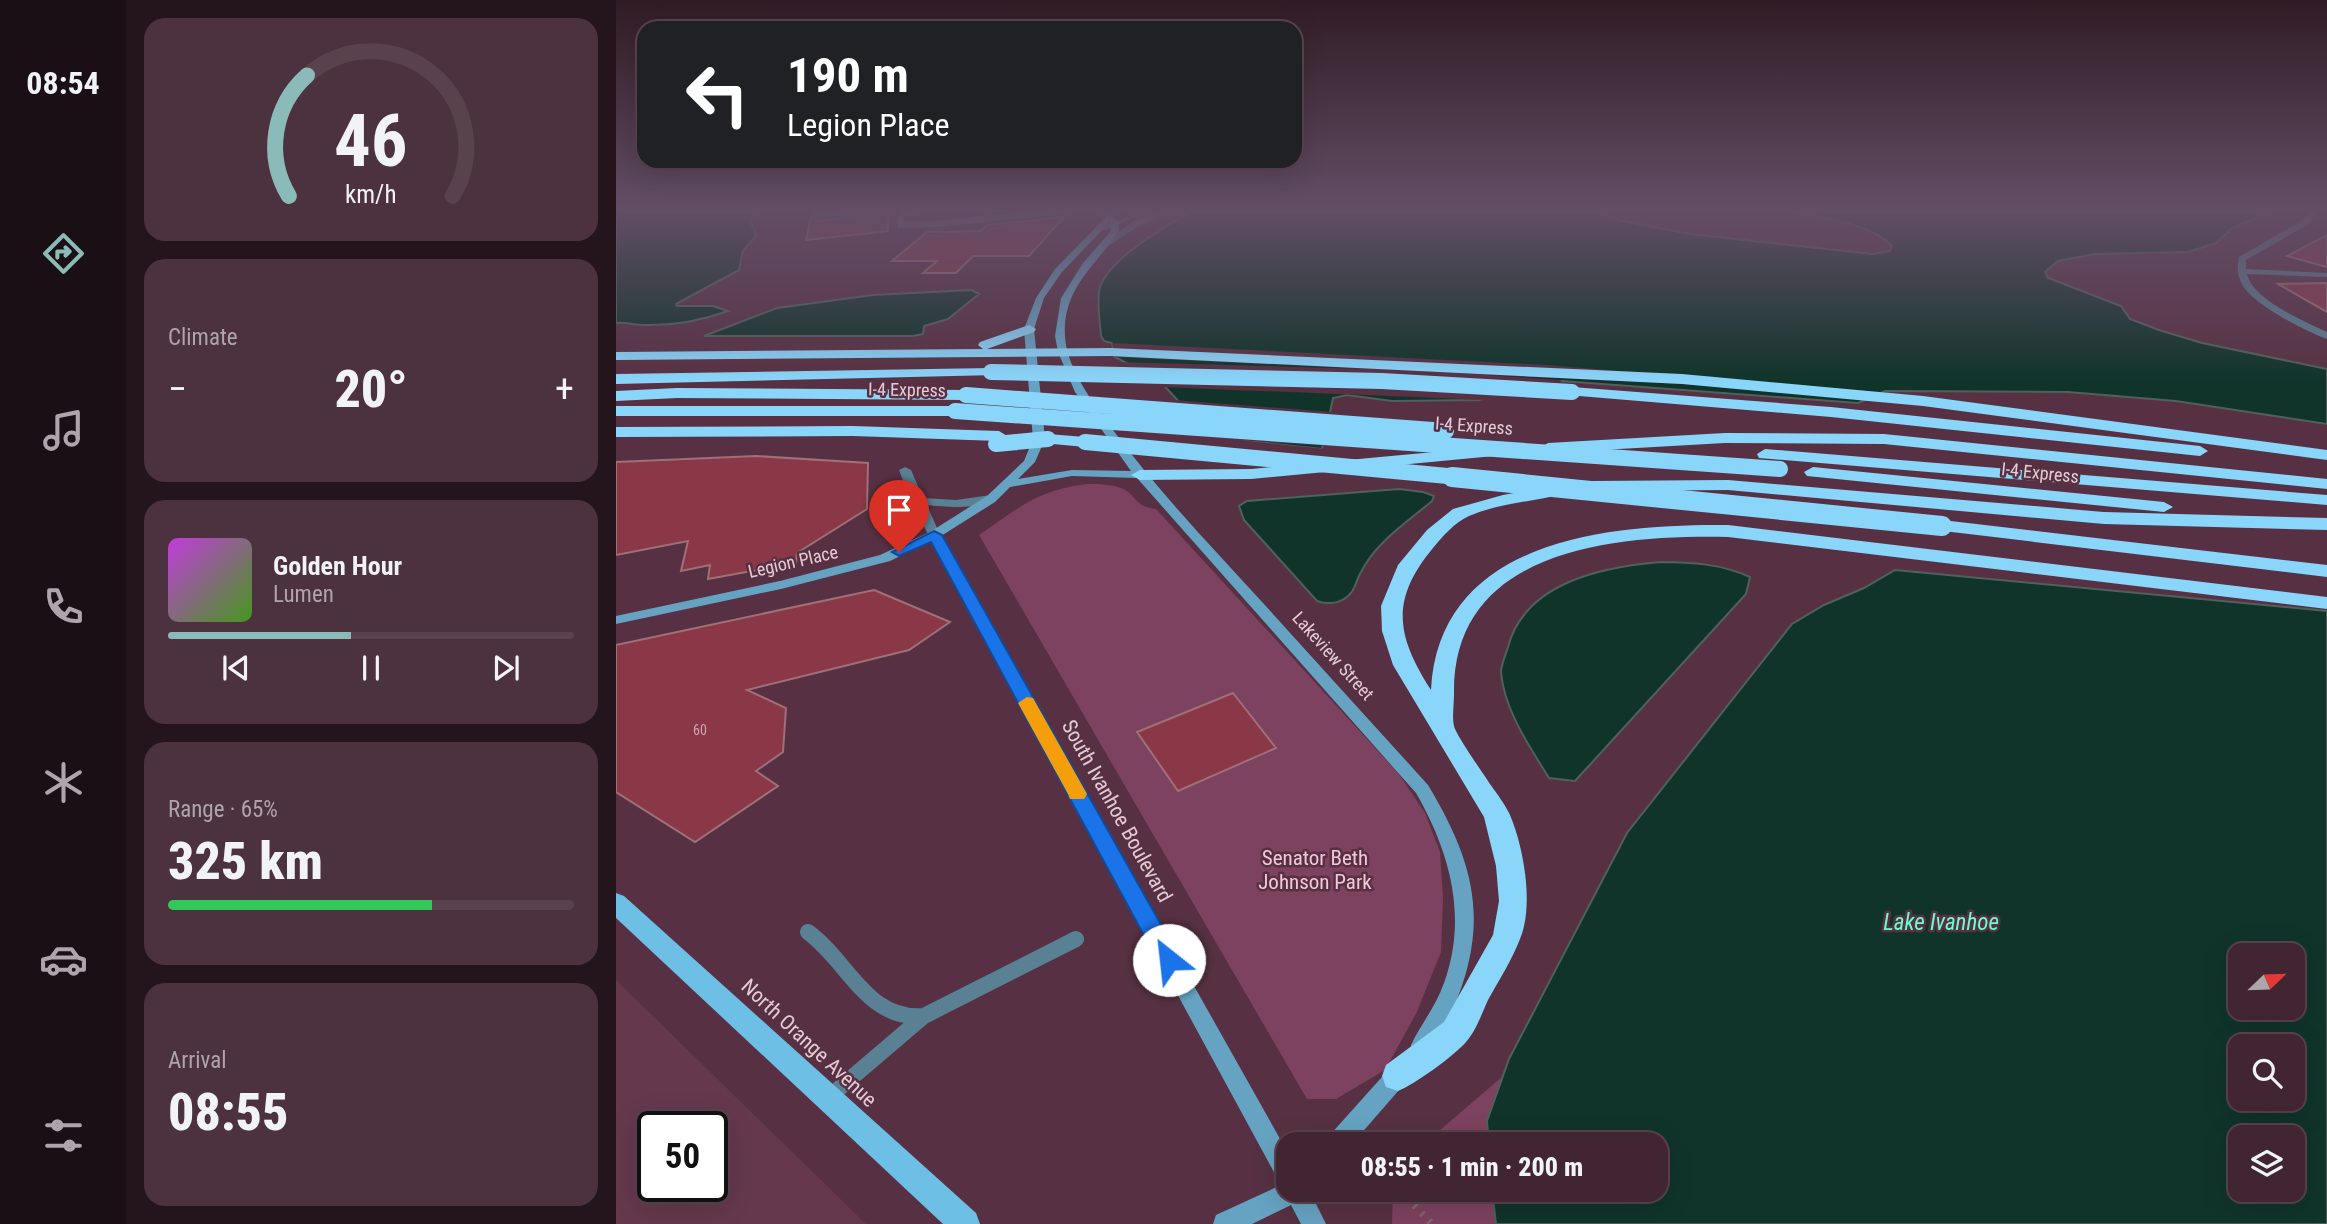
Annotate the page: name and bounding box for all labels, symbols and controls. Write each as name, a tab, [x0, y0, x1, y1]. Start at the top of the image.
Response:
text: 190 m	[787, 47, 909, 104]
icon: left	[672, 49, 763, 140]
text: 08:54	[26, 64, 100, 102]
text: 46	[334, 98, 408, 184]
text: Legion Place	[787, 106, 949, 144]
text: km/h	[345, 179, 397, 208]
icon: directions	[39, 229, 88, 278]
text: Climate	[168, 324, 238, 351]
text: 20°	[334, 359, 408, 420]
text: −	[168, 367, 187, 411]
text: +	[555, 367, 574, 411]
street label: I-4 Express	[868, 378, 946, 401]
icon: music	[39, 406, 88, 455]
street label: I-4 Express	[1434, 412, 1514, 439]
street label: I-4 Express	[2000, 458, 2080, 487]
pin	[869, 480, 929, 552]
icon: arrive	[880, 491, 918, 529]
street label: Legion Place	[746, 541, 840, 582]
text: Golden Hour	[273, 551, 402, 581]
text: Lumen	[273, 581, 334, 608]
icon: phone	[39, 582, 88, 631]
street label: Lakeview Street	[1288, 607, 1379, 704]
icon: previous	[217, 649, 255, 687]
icon: pause	[352, 649, 390, 687]
icon: next	[487, 649, 525, 687]
street label: South Ivanhoe Boulevard	[1057, 716, 1177, 906]
house number: 60	[693, 722, 707, 738]
icon: climate	[39, 758, 88, 807]
text: Range · 65%	[168, 796, 278, 823]
text: 325 km	[168, 831, 323, 892]
park label: Senator Beth Johnson Park	[1258, 846, 1372, 894]
water label: Lake Ivanhoe	[1883, 909, 1999, 936]
position arrow	[1132, 923, 1206, 997]
icon: car	[39, 935, 88, 984]
north arrow	[2228, 943, 2305, 1020]
map controls	[2228, 943, 2305, 1202]
street label: North Orange Avenue	[736, 974, 882, 1112]
button: search	[2228, 1034, 2305, 1111]
text: Arrival	[168, 1047, 227, 1074]
text: 08:55	[168, 1082, 288, 1143]
icon: filters	[39, 1111, 88, 1160]
speed limit sign: 50	[637, 1111, 728, 1202]
button: layers	[2228, 1125, 2305, 1202]
text: 08:55 · 1 min · 200 m	[1361, 1152, 1583, 1182]

